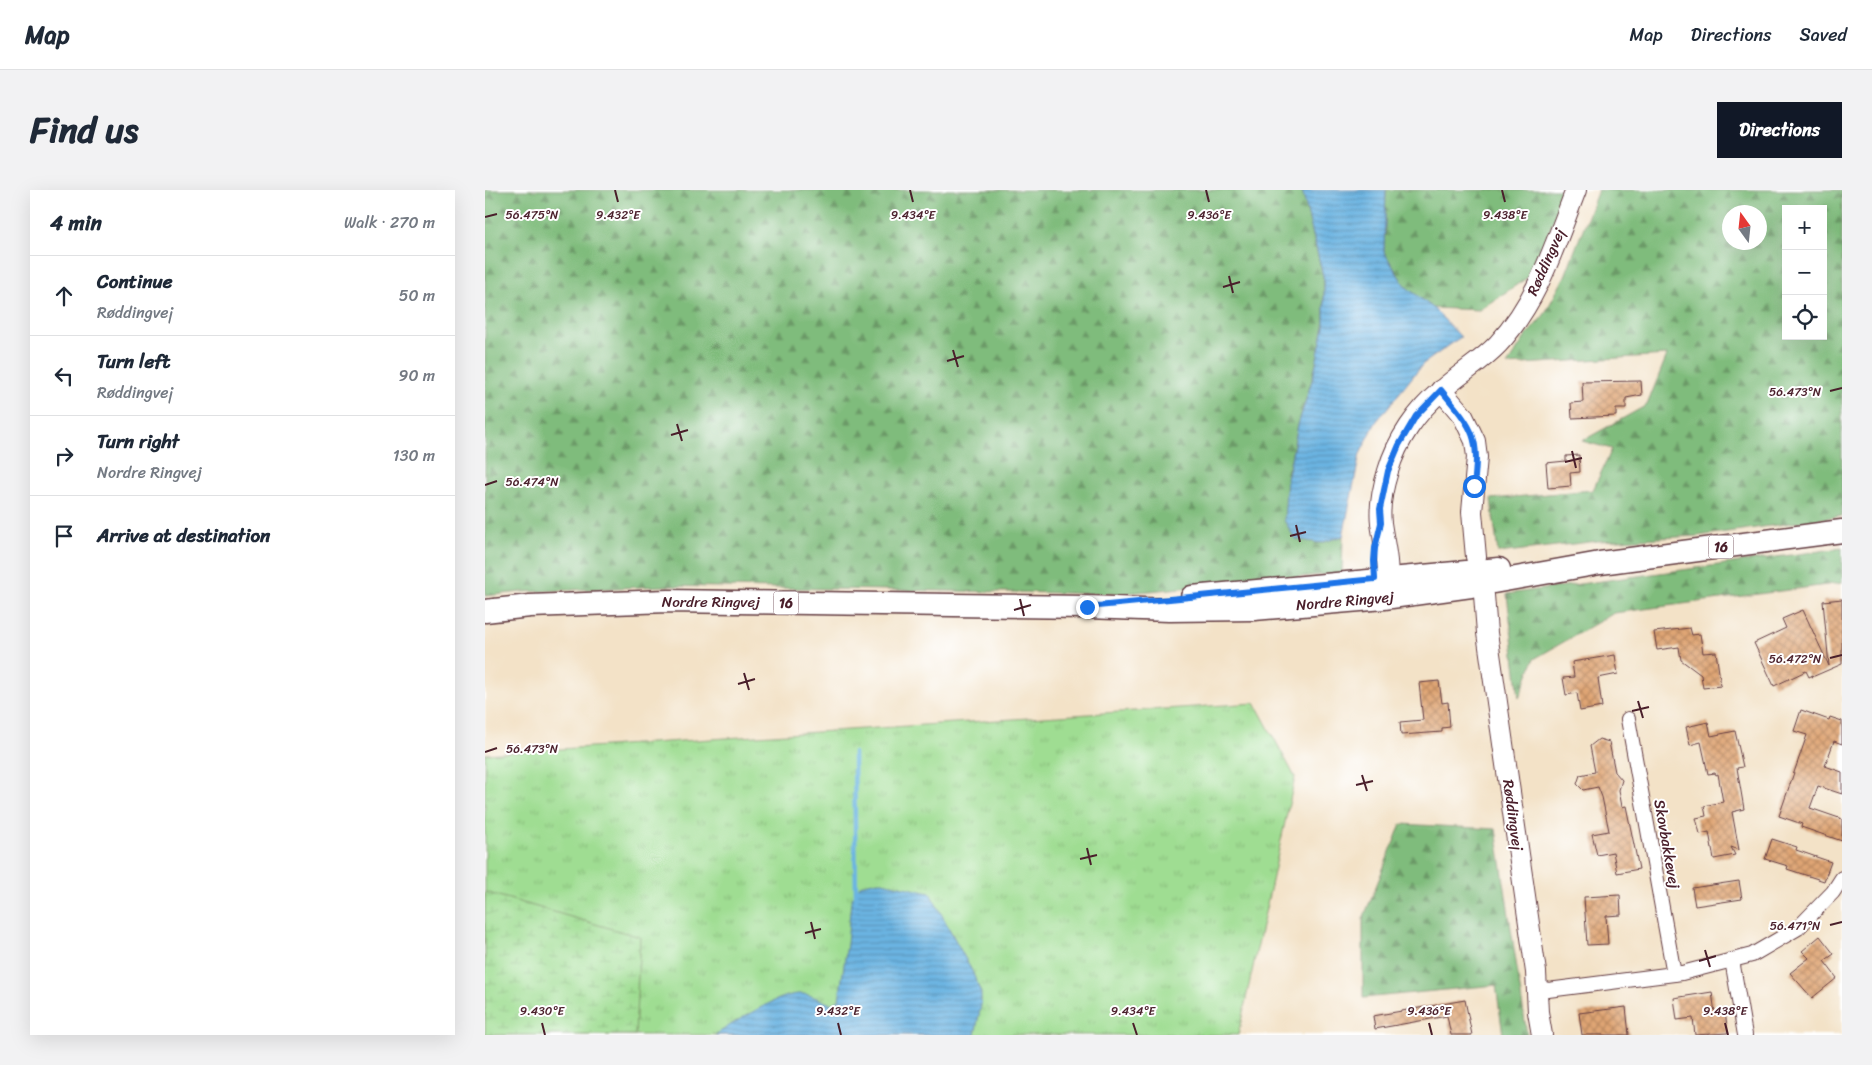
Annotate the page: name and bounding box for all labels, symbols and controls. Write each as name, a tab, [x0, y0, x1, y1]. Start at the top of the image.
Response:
text: Map	[25, 14, 69, 56]
text: Map	[1630, 19, 1663, 51]
text: Directions	[1691, 19, 1772, 51]
text: Saved	[1800, 19, 1847, 51]
text: Find us	[30, 99, 138, 161]
button: Directions	[1717, 102, 1842, 158]
text: 4 min	[50, 204, 102, 242]
text: 56.475°N	[506, 204, 559, 226]
text: 9.432°E	[596, 204, 641, 226]
text: 9.434°E	[891, 204, 937, 226]
text: 9.436°E	[1187, 204, 1232, 226]
text: 9.438°E	[1483, 204, 1528, 226]
north arrow	[1722, 205, 1767, 250]
map controls	[1782, 205, 1827, 340]
button: +	[1782, 205, 1827, 250]
text: Walk · 270 m	[344, 208, 435, 237]
street label: Røddingvej	[1520, 224, 1573, 300]
button: −	[1782, 250, 1827, 295]
text: Continue	[97, 265, 173, 298]
text: 50 m	[399, 281, 435, 310]
icon: ahead	[50, 282, 78, 310]
button: locate	[1782, 295, 1827, 340]
text: Røddingvej	[97, 298, 173, 327]
text: Turn left	[97, 345, 170, 378]
text: 90 m	[399, 361, 435, 390]
icon: left	[50, 362, 78, 390]
text: Røddingvej	[97, 378, 173, 407]
text: 56.473°N	[1769, 381, 1822, 403]
text: Turn right	[97, 425, 179, 458]
text: 130 m	[393, 441, 435, 470]
icon: right	[50, 442, 78, 470]
text: Nordre Ringvej	[97, 458, 202, 487]
text: 56.474°N	[505, 471, 559, 493]
route start	[1463, 475, 1486, 498]
text: Arrive at destination	[97, 519, 270, 552]
icon: arrive	[50, 522, 78, 550]
road number: 16	[1709, 536, 1733, 558]
street label: Nordre Ringvej	[1295, 584, 1395, 618]
street label: Nordre Ringvej	[662, 589, 760, 615]
road number: 16	[773, 592, 799, 614]
route end	[1076, 596, 1099, 619]
text: 56.472°N	[1769, 648, 1822, 670]
text: 56.473°N	[506, 738, 559, 760]
street label: Røddingvej	[1495, 778, 1531, 853]
street label: Skovbakkevej	[1646, 797, 1688, 891]
text: 56.471°N	[1770, 915, 1821, 937]
text: 9.430°E	[520, 1000, 566, 1022]
text: 9.432°E	[816, 1000, 861, 1022]
text: 9.434°E	[1111, 1000, 1157, 1022]
text: 9.436°E	[1407, 1000, 1452, 1022]
text: 9.438°E	[1703, 1000, 1748, 1022]

